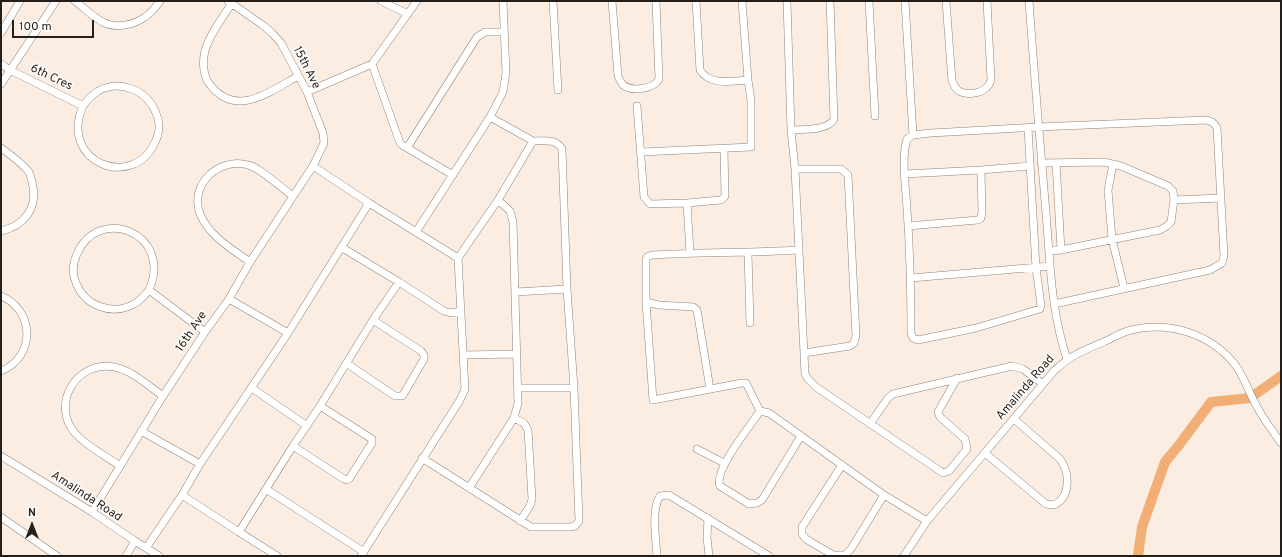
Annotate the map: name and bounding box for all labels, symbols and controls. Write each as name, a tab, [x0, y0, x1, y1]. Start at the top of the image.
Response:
scale bar	[14, 12, 96, 38]
text: 100 m	[19, 19, 52, 35]
street label: 15th Ave	[289, 44, 323, 92]
street label: 6th Cres	[28, 62, 74, 94]
street label: 16th Ave	[173, 309, 211, 355]
street label: Amalinda Road	[994, 353, 1058, 423]
street label: Amalinda Road	[48, 469, 124, 525]
north arrow	[12, 505, 52, 545]
text: N	[28, 506, 36, 520]

